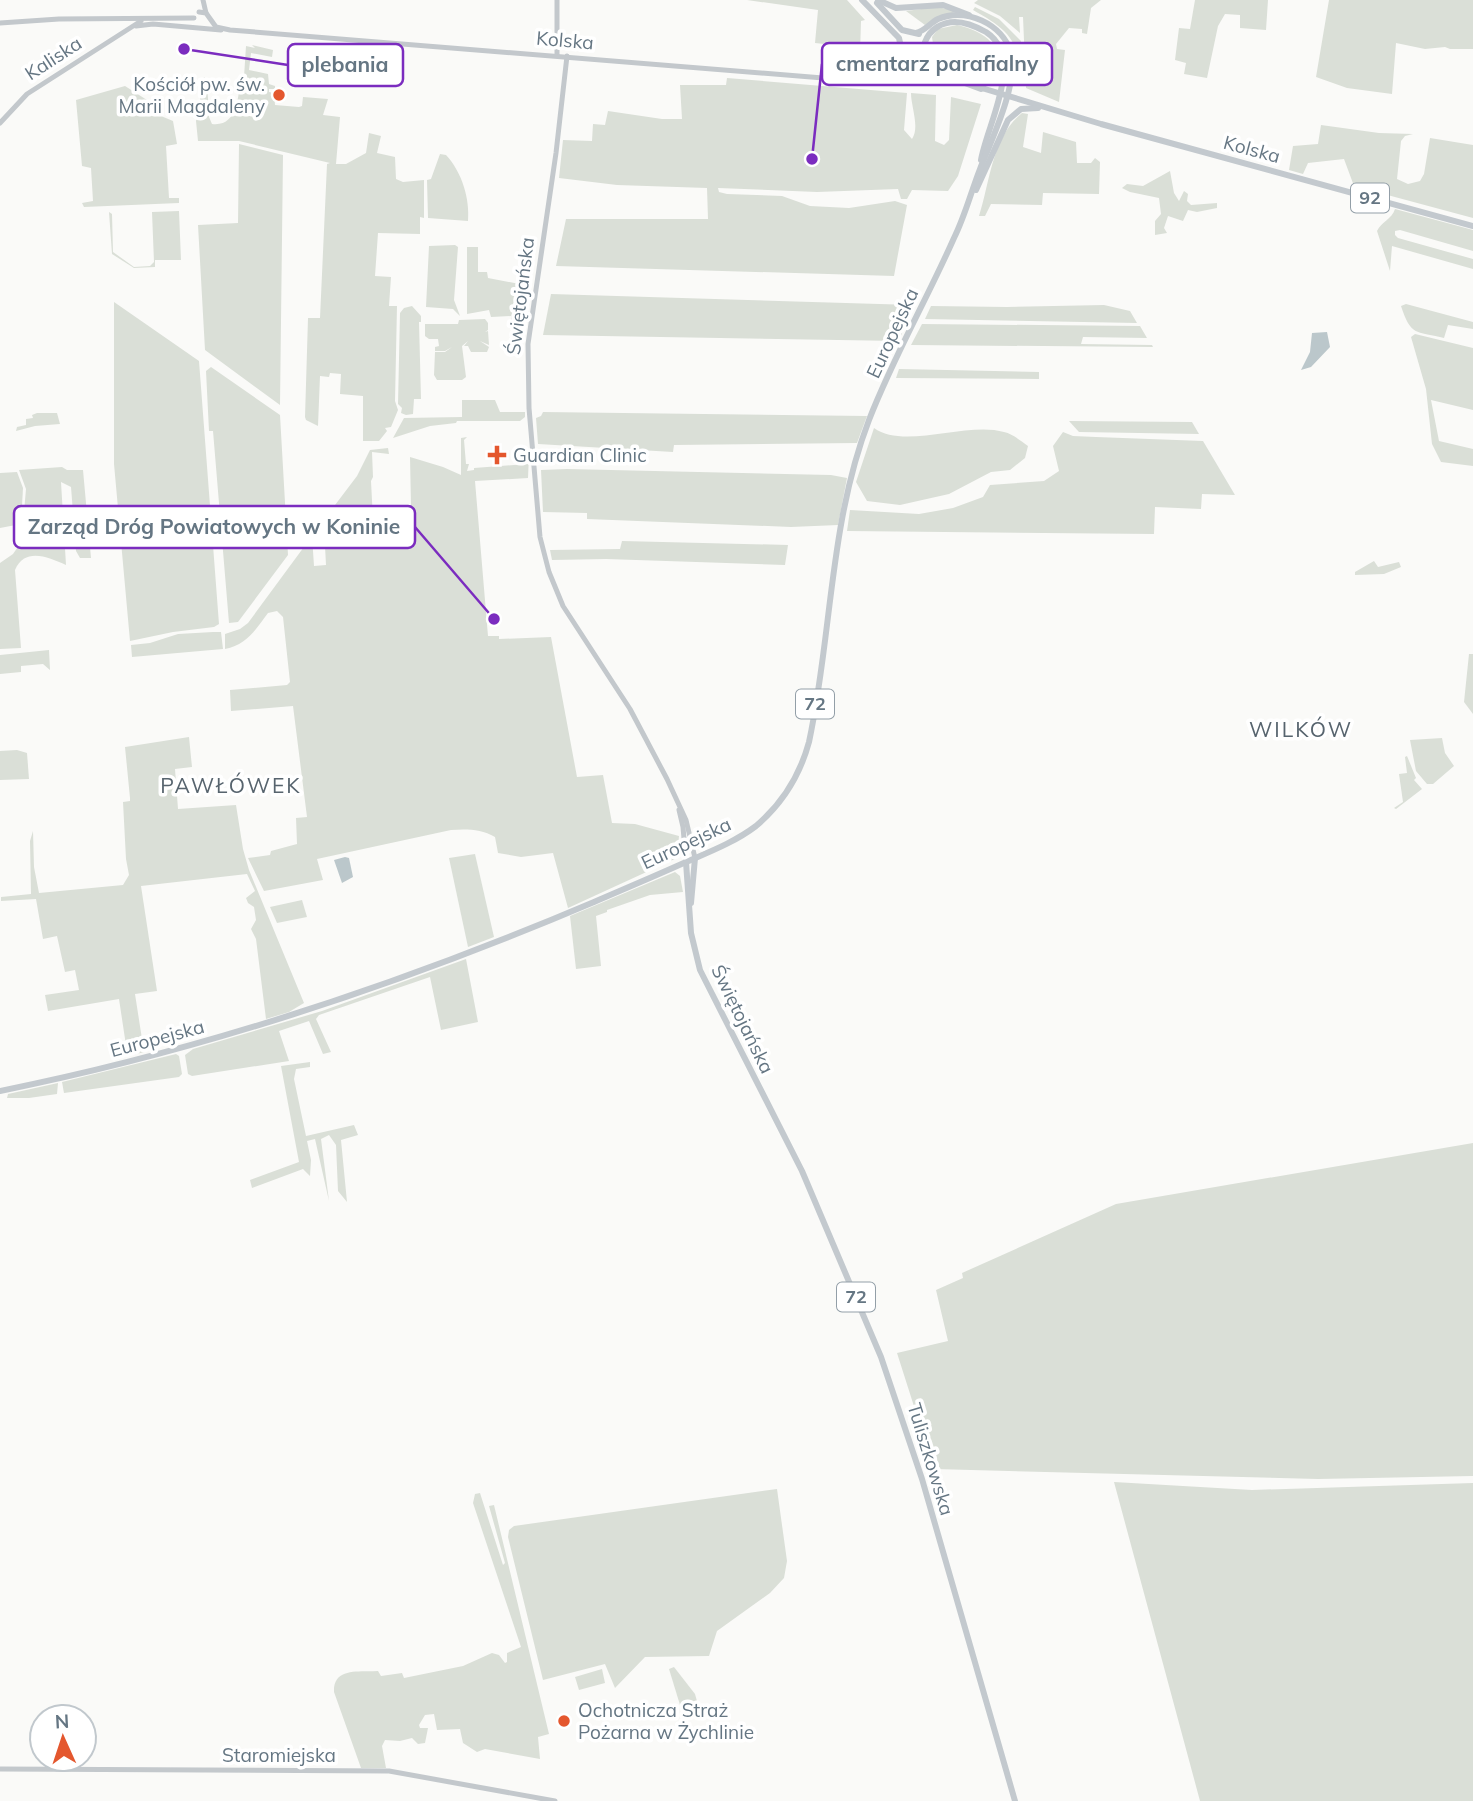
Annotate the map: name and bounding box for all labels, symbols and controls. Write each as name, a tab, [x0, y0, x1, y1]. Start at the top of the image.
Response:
street label: Kolska	[535, 26, 595, 54]
street label: Kaliska	[20, 31, 86, 85]
callout: cmentarz parafialny	[822, 43, 1052, 85]
callout: plebania	[288, 44, 403, 86]
text: cmentarz parafialny	[836, 50, 1039, 76]
text: plebania	[301, 51, 389, 77]
place label: Kościół pw. św. Marii Magdaleny	[118, 72, 265, 118]
marker: Kościół pw. św. Marii Magdaleny	[271, 87, 287, 103]
street label: Kolska	[1221, 130, 1283, 168]
road number: 92	[1351, 183, 1389, 212]
street label: Świętojańska	[501, 236, 539, 356]
street label: Europejska	[861, 284, 923, 382]
place label: Guardian Clinic	[513, 443, 647, 467]
marker: Guardian Clinic	[487, 445, 507, 465]
callout: Zarząd Dróg Powiatowych w Koninie	[14, 506, 415, 548]
text: Zarząd Dróg Powiatowych w Koninie	[28, 513, 400, 539]
road number: 72	[796, 690, 834, 718]
district label: WILKÓW	[1249, 716, 1353, 742]
district label: PAWŁÓWEK	[160, 772, 302, 798]
street label: Europejska	[637, 812, 735, 874]
street label: Świętojańska	[706, 961, 780, 1077]
street label: Europejska	[107, 1014, 207, 1062]
road number: 72	[837, 1282, 875, 1312]
street label: Tuliszkowska	[903, 1400, 959, 1518]
place label: Ochotnicza Straż Pożarna w Żychlinie	[578, 1698, 754, 1744]
north arrow	[28, 1703, 98, 1773]
text: N	[54, 1709, 70, 1733]
marker: Ochotnicza Straż Pożarna w Żychlinie	[556, 1713, 572, 1729]
street label: Staromiejska	[222, 1743, 336, 1767]

